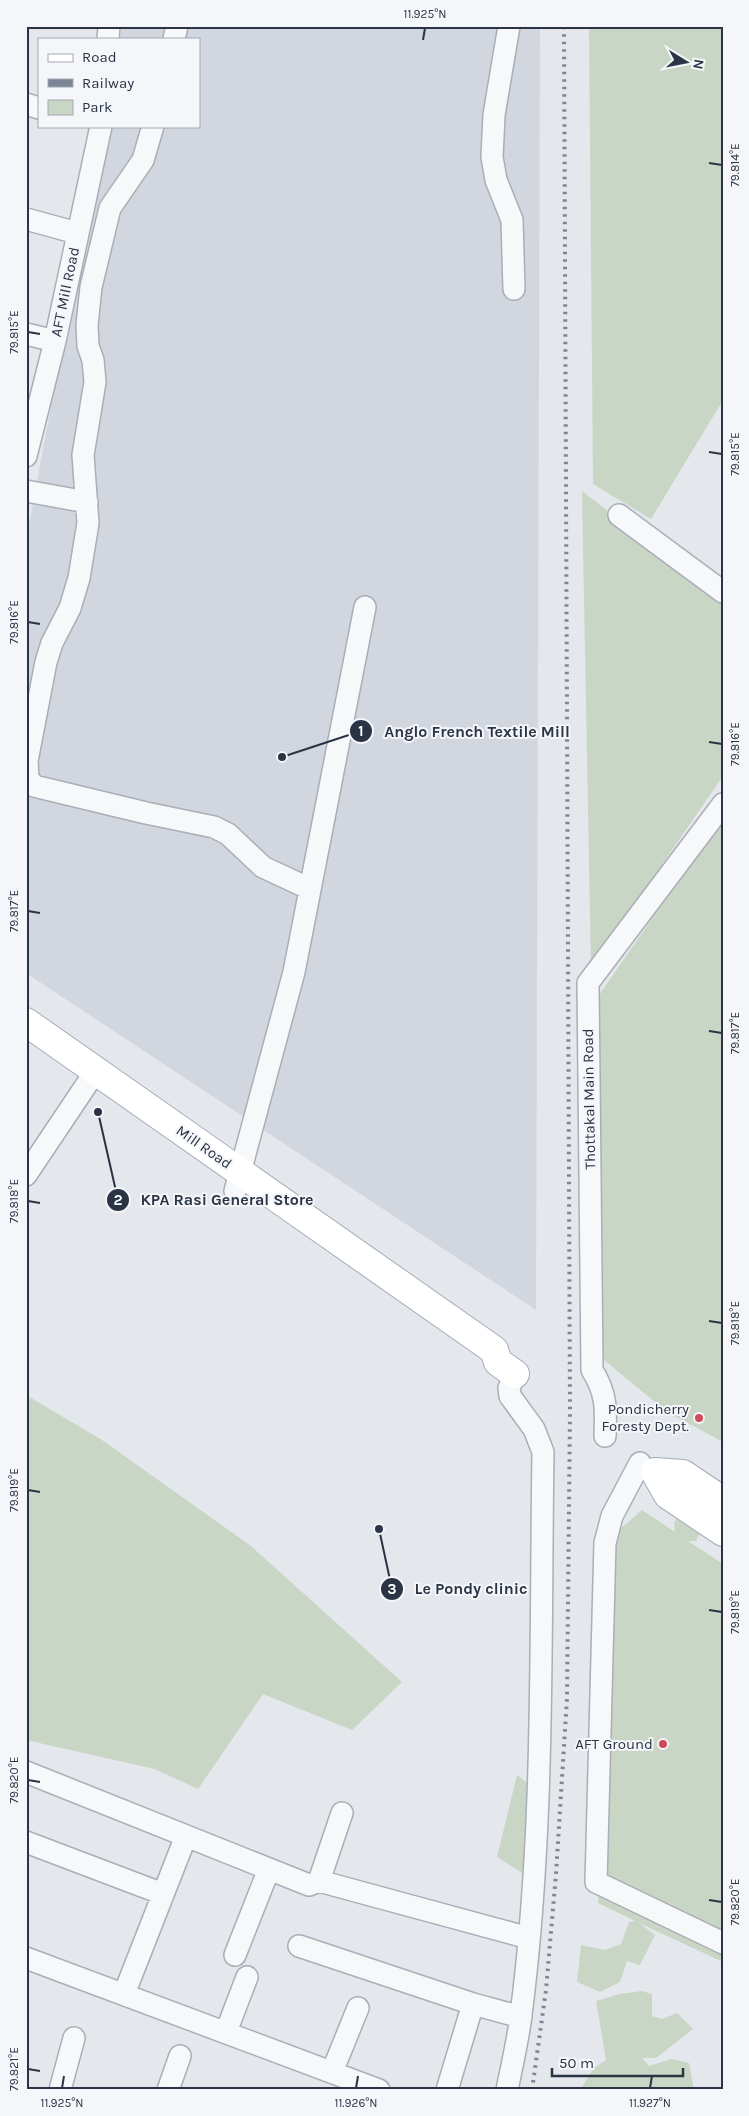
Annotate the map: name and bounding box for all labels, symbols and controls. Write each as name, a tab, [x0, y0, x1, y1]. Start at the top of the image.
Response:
text: 11.925°N	[403, 7, 447, 21]
legend	[38, 38, 200, 128]
north arrow	[662, 38, 712, 88]
text: Road	[82, 48, 117, 66]
text: N	[689, 58, 708, 71]
text: Railway	[82, 74, 134, 92]
text: Park	[82, 98, 112, 116]
text: 79.814°E	[728, 143, 742, 187]
street label: AFT Mill Road	[47, 246, 83, 338]
text: 79.815°E	[7, 310, 21, 354]
text: 79.815°E	[728, 432, 742, 476]
text: 79.816°E	[7, 600, 21, 644]
callout: Anglo French Textile Mill	[349, 716, 580, 747]
text: 1	[358, 722, 364, 740]
text: Anglo French Textile Mill	[384, 722, 570, 741]
text: 79.816°E	[728, 722, 742, 766]
text: 79.817°E	[7, 890, 21, 932]
text: 79.817°E	[728, 1012, 742, 1054]
street label: Thottakal Main Road	[579, 1028, 599, 1170]
street label: Mill Road	[173, 1121, 235, 1173]
text: 79.818°E	[7, 1179, 21, 1223]
callout: KPA Rasi General Store	[106, 1184, 324, 1215]
text: KPA Rasi General Store	[140, 1190, 314, 1209]
text: 2	[113, 1191, 123, 1209]
text: 79.818°E	[728, 1301, 742, 1345]
place label: Pondicherry Foresty Dept.	[601, 1400, 689, 1435]
marker: Pondicherry Foresty Dept.	[693, 1412, 705, 1424]
text: 79.819°E	[7, 1468, 21, 1512]
callout: Le Pondy clinic	[379, 1573, 537, 1604]
text: Le Pondy clinic	[415, 1579, 527, 1598]
text: 3	[387, 1580, 397, 1598]
text: 79.819°E	[728, 1590, 742, 1634]
place label: AFT Ground	[575, 1735, 653, 1753]
marker: AFT Ground	[657, 1738, 669, 1750]
text: 79.820°E	[7, 1756, 21, 1804]
text: 79.820°E	[728, 1878, 742, 1926]
scale bar	[552, 2046, 683, 2078]
text: 79.821°E	[7, 2047, 21, 2091]
text: 50 m	[559, 2054, 594, 2072]
text: 11.925°N	[40, 2096, 84, 2110]
text: 11.926°N	[334, 2096, 378, 2110]
text: 11.927°N	[629, 2096, 671, 2110]

